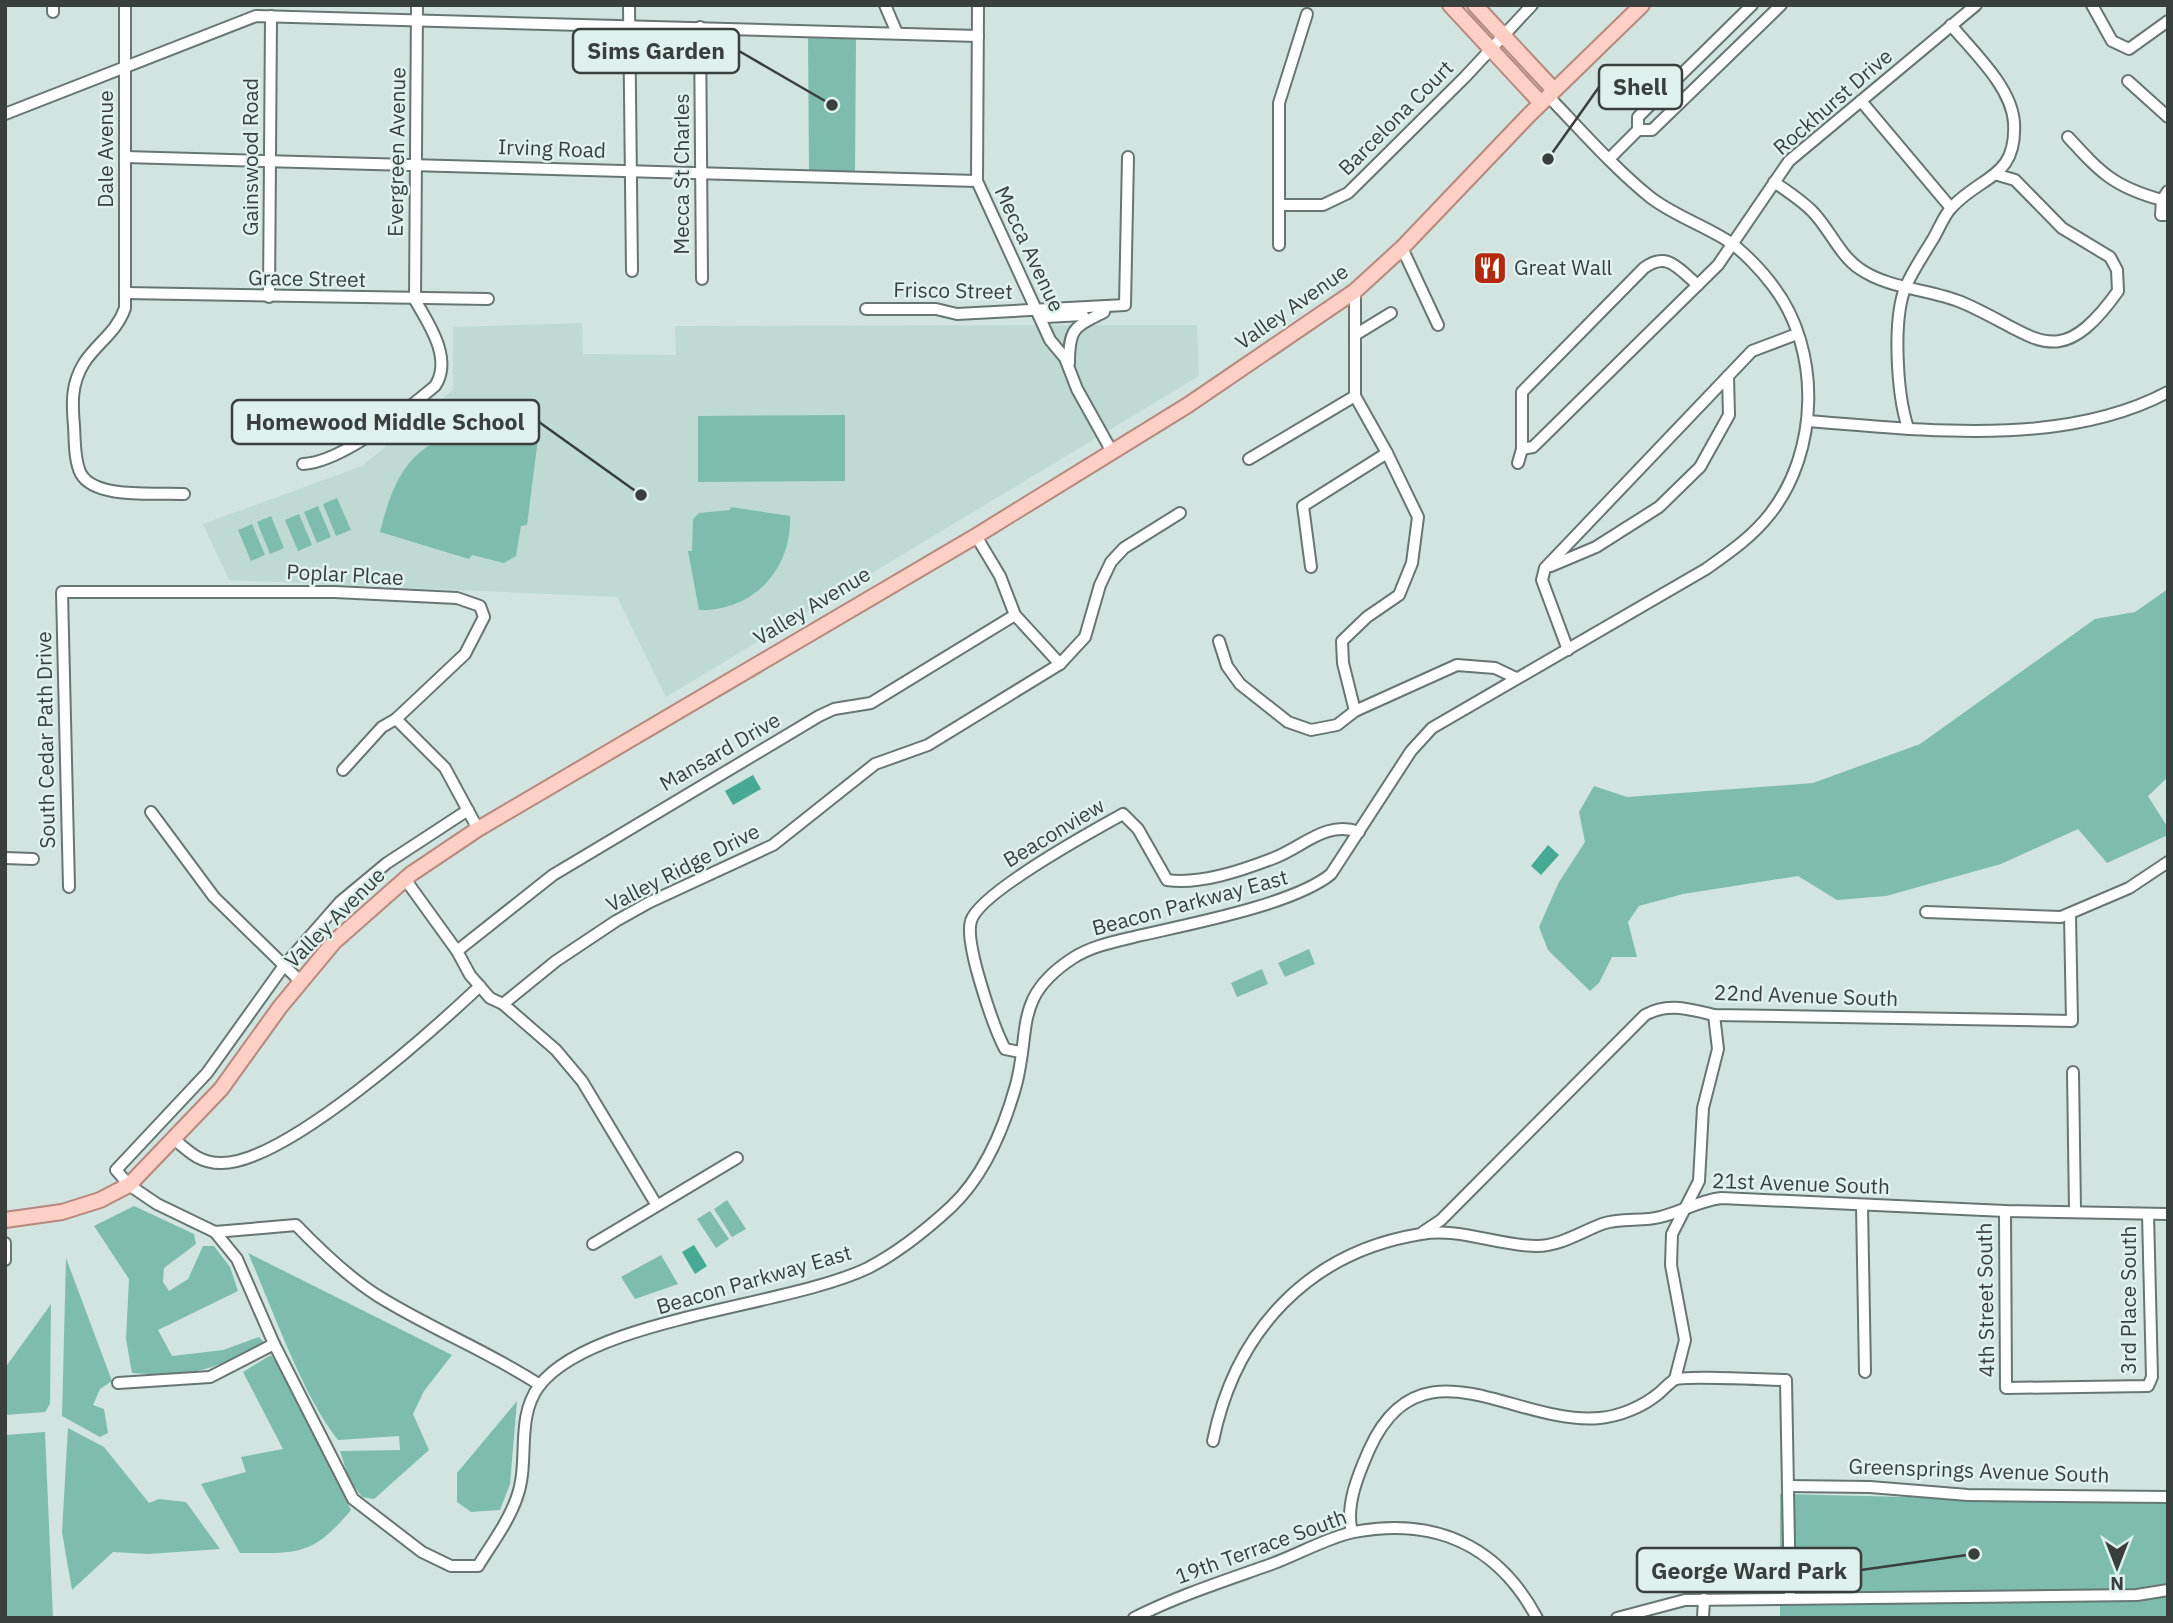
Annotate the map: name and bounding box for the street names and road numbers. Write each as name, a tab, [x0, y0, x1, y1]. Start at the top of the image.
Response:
street label: Rockhurst Drive	[1767, 42, 1898, 161]
street label: Barcelona Court	[1332, 54, 1459, 181]
street label: Evergreen Avenue	[381, 67, 411, 237]
street label: Gainswood Road	[236, 78, 264, 236]
street label: Dale Avenue	[91, 90, 119, 208]
street label: Mecca St Charles	[667, 93, 695, 255]
street label: Irving Road	[498, 132, 607, 164]
street label: Mecca Avenue	[989, 181, 1071, 316]
street label: Valley Avenue	[1229, 257, 1353, 355]
street label: Grace Street	[248, 263, 366, 293]
street label: Frisco Street	[893, 275, 1013, 305]
street label: Poplar Plcae	[286, 557, 405, 591]
street label: Valley Avenue	[748, 559, 875, 651]
street label: South Cedar Path Drive	[29, 631, 61, 849]
street label: Mansard Drive	[654, 705, 785, 797]
street label: Beaconview	[998, 791, 1109, 873]
street label: Valley Ridge Drive	[601, 816, 764, 918]
street label: Valley Avenue	[278, 861, 391, 974]
street label: Beacon Parkway East	[1089, 862, 1291, 942]
street label: 22nd Avenue South	[1713, 978, 1899, 1012]
street label: 21st Avenue South	[1712, 1166, 1890, 1200]
street label: 4th Street South	[1970, 1222, 2000, 1378]
street label: 3rd Place South	[2114, 1225, 2142, 1375]
street label: Beacon Parkway East	[653, 1238, 854, 1320]
street label: Greensprings Avenue South	[1848, 1451, 2110, 1489]
street label: 19th Terrace South	[1171, 1502, 1350, 1590]

